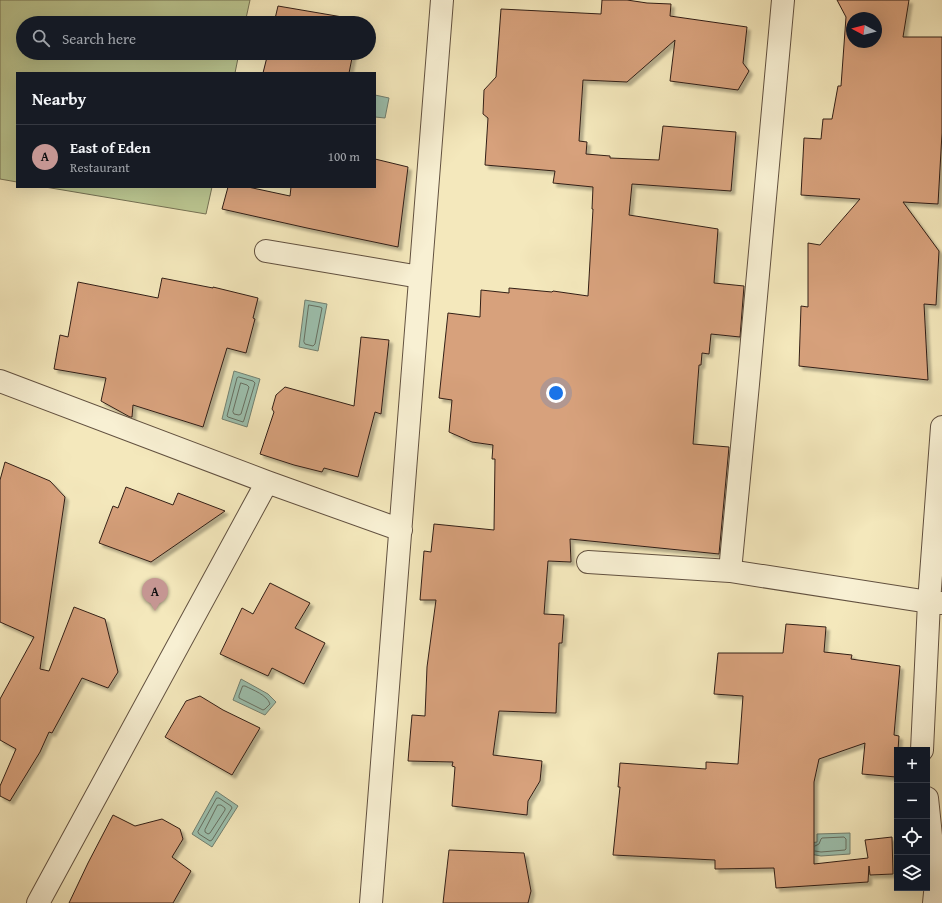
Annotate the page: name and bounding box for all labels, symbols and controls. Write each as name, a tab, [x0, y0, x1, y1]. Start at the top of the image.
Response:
north arrow	[846, 12, 882, 48]
search box	[16, 16, 376, 60]
icon: search	[30, 27, 52, 49]
text: Search here	[62, 28, 136, 49]
text: Nearby	[32, 86, 86, 111]
text: East of Eden	[70, 137, 151, 158]
text: A	[41, 147, 49, 166]
text: 100 m	[328, 147, 360, 166]
text: Restaurant	[70, 158, 130, 177]
your location	[546, 383, 566, 403]
pin: A	[142, 578, 168, 611]
map controls	[894, 747, 930, 891]
button: +	[894, 747, 930, 783]
button: −	[894, 783, 930, 819]
button: locate	[894, 819, 930, 855]
button: layers	[894, 855, 930, 891]

